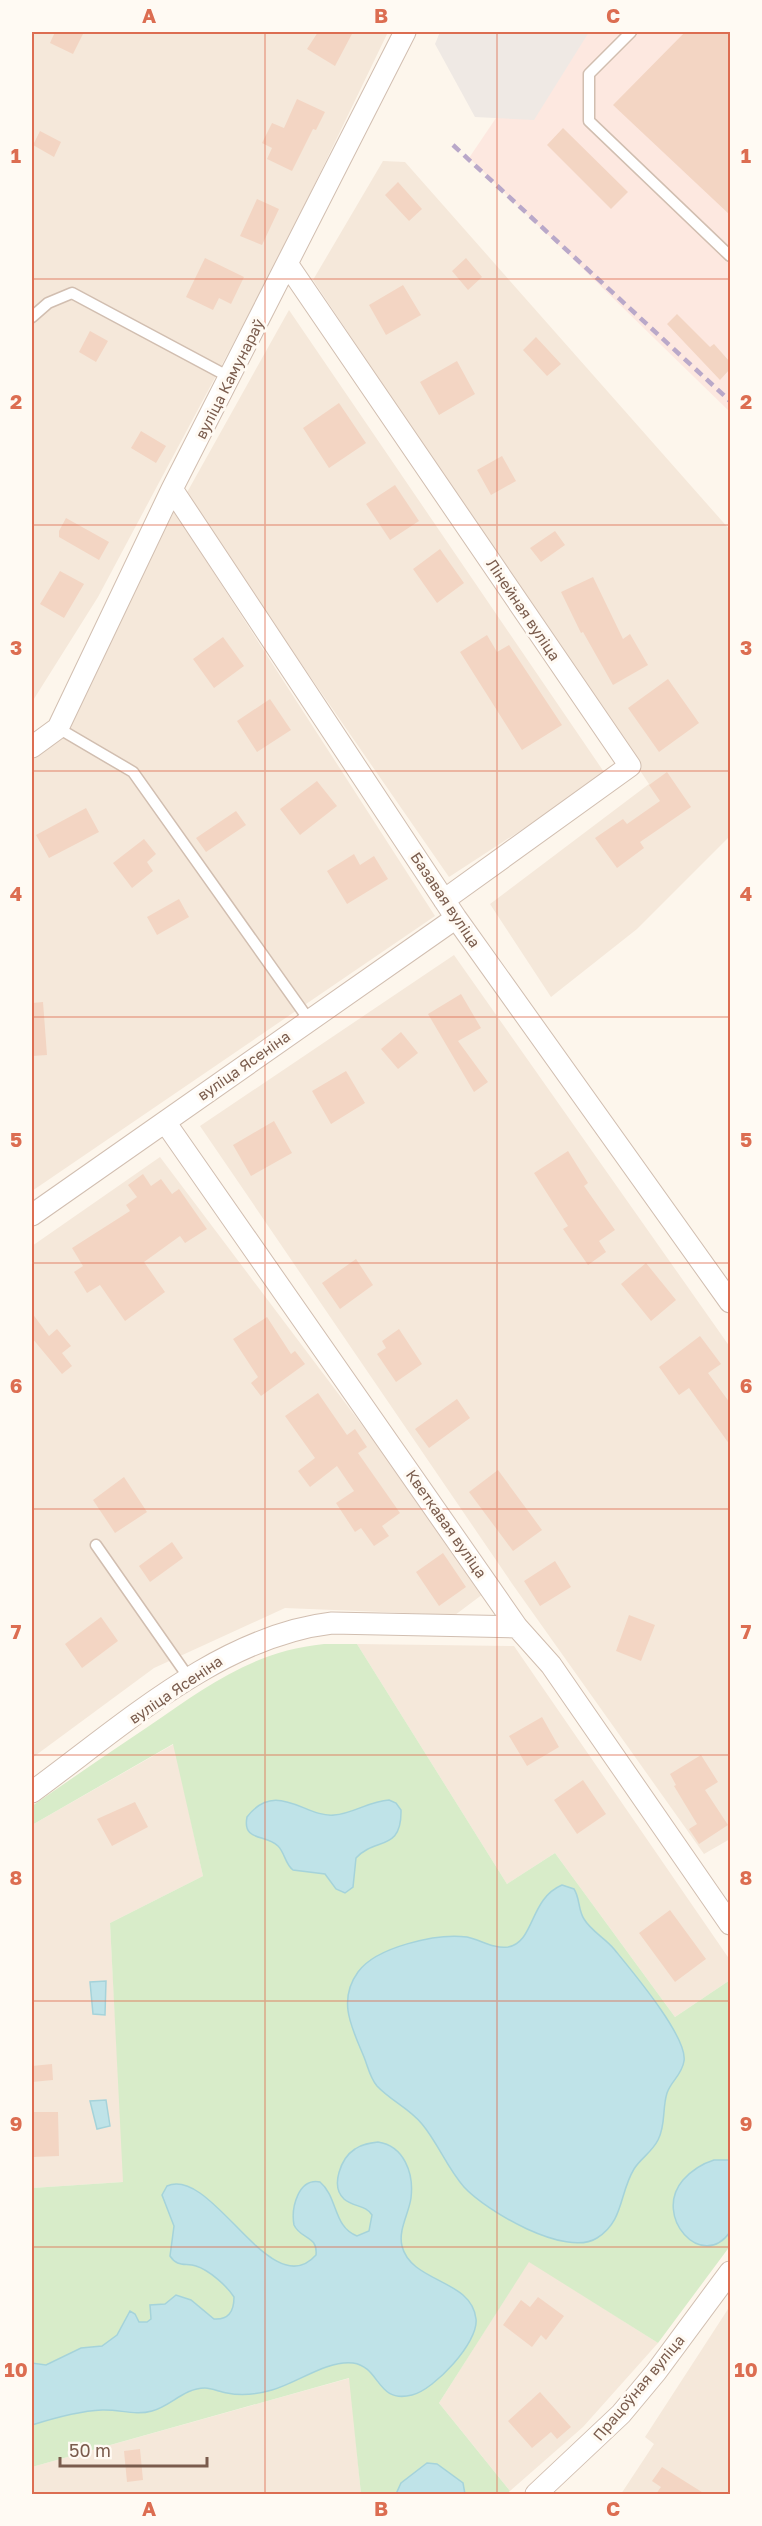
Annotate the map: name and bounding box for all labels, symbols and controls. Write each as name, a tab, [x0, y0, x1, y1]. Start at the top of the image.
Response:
text: A	[142, 3, 156, 27]
text: B	[374, 3, 388, 27]
text: C	[606, 3, 620, 27]
text: 1	[11, 143, 21, 167]
text: 1	[741, 143, 751, 167]
street label: вуліца Камунараў	[191, 315, 267, 442]
text: 2	[10, 389, 22, 413]
text: 2	[740, 389, 752, 413]
street label: Лінейная вуліца	[483, 555, 564, 664]
text: 3	[10, 635, 22, 659]
text: 3	[740, 635, 752, 659]
street label: Базавая вуліца	[407, 848, 484, 951]
text: 4	[10, 881, 22, 905]
text: 4	[740, 881, 752, 905]
street label: вуліца Ясеніна	[194, 1027, 293, 1104]
text: 5	[10, 1127, 22, 1151]
text: 5	[740, 1127, 752, 1151]
text: 6	[10, 1373, 22, 1397]
text: 6	[740, 1373, 752, 1397]
street label: Кветкавая вуліца	[403, 1466, 491, 1581]
text: 7	[11, 1619, 22, 1643]
text: 7	[741, 1619, 752, 1643]
street label: вуліца Ясеніна	[125, 1651, 226, 1727]
text: 8	[10, 1865, 22, 1889]
text: 8	[740, 1865, 752, 1889]
text: 9	[10, 2111, 22, 2135]
text: 9	[740, 2111, 752, 2135]
street label: Працоўная вуліца	[589, 2331, 688, 2444]
text: 10	[4, 2357, 28, 2381]
text: 10	[734, 2357, 758, 2381]
scale bar	[60, 2430, 207, 2468]
text: 50 m	[69, 2439, 111, 2461]
text: A	[142, 2496, 156, 2520]
text: B	[374, 2496, 388, 2520]
text: C	[606, 2496, 620, 2520]

